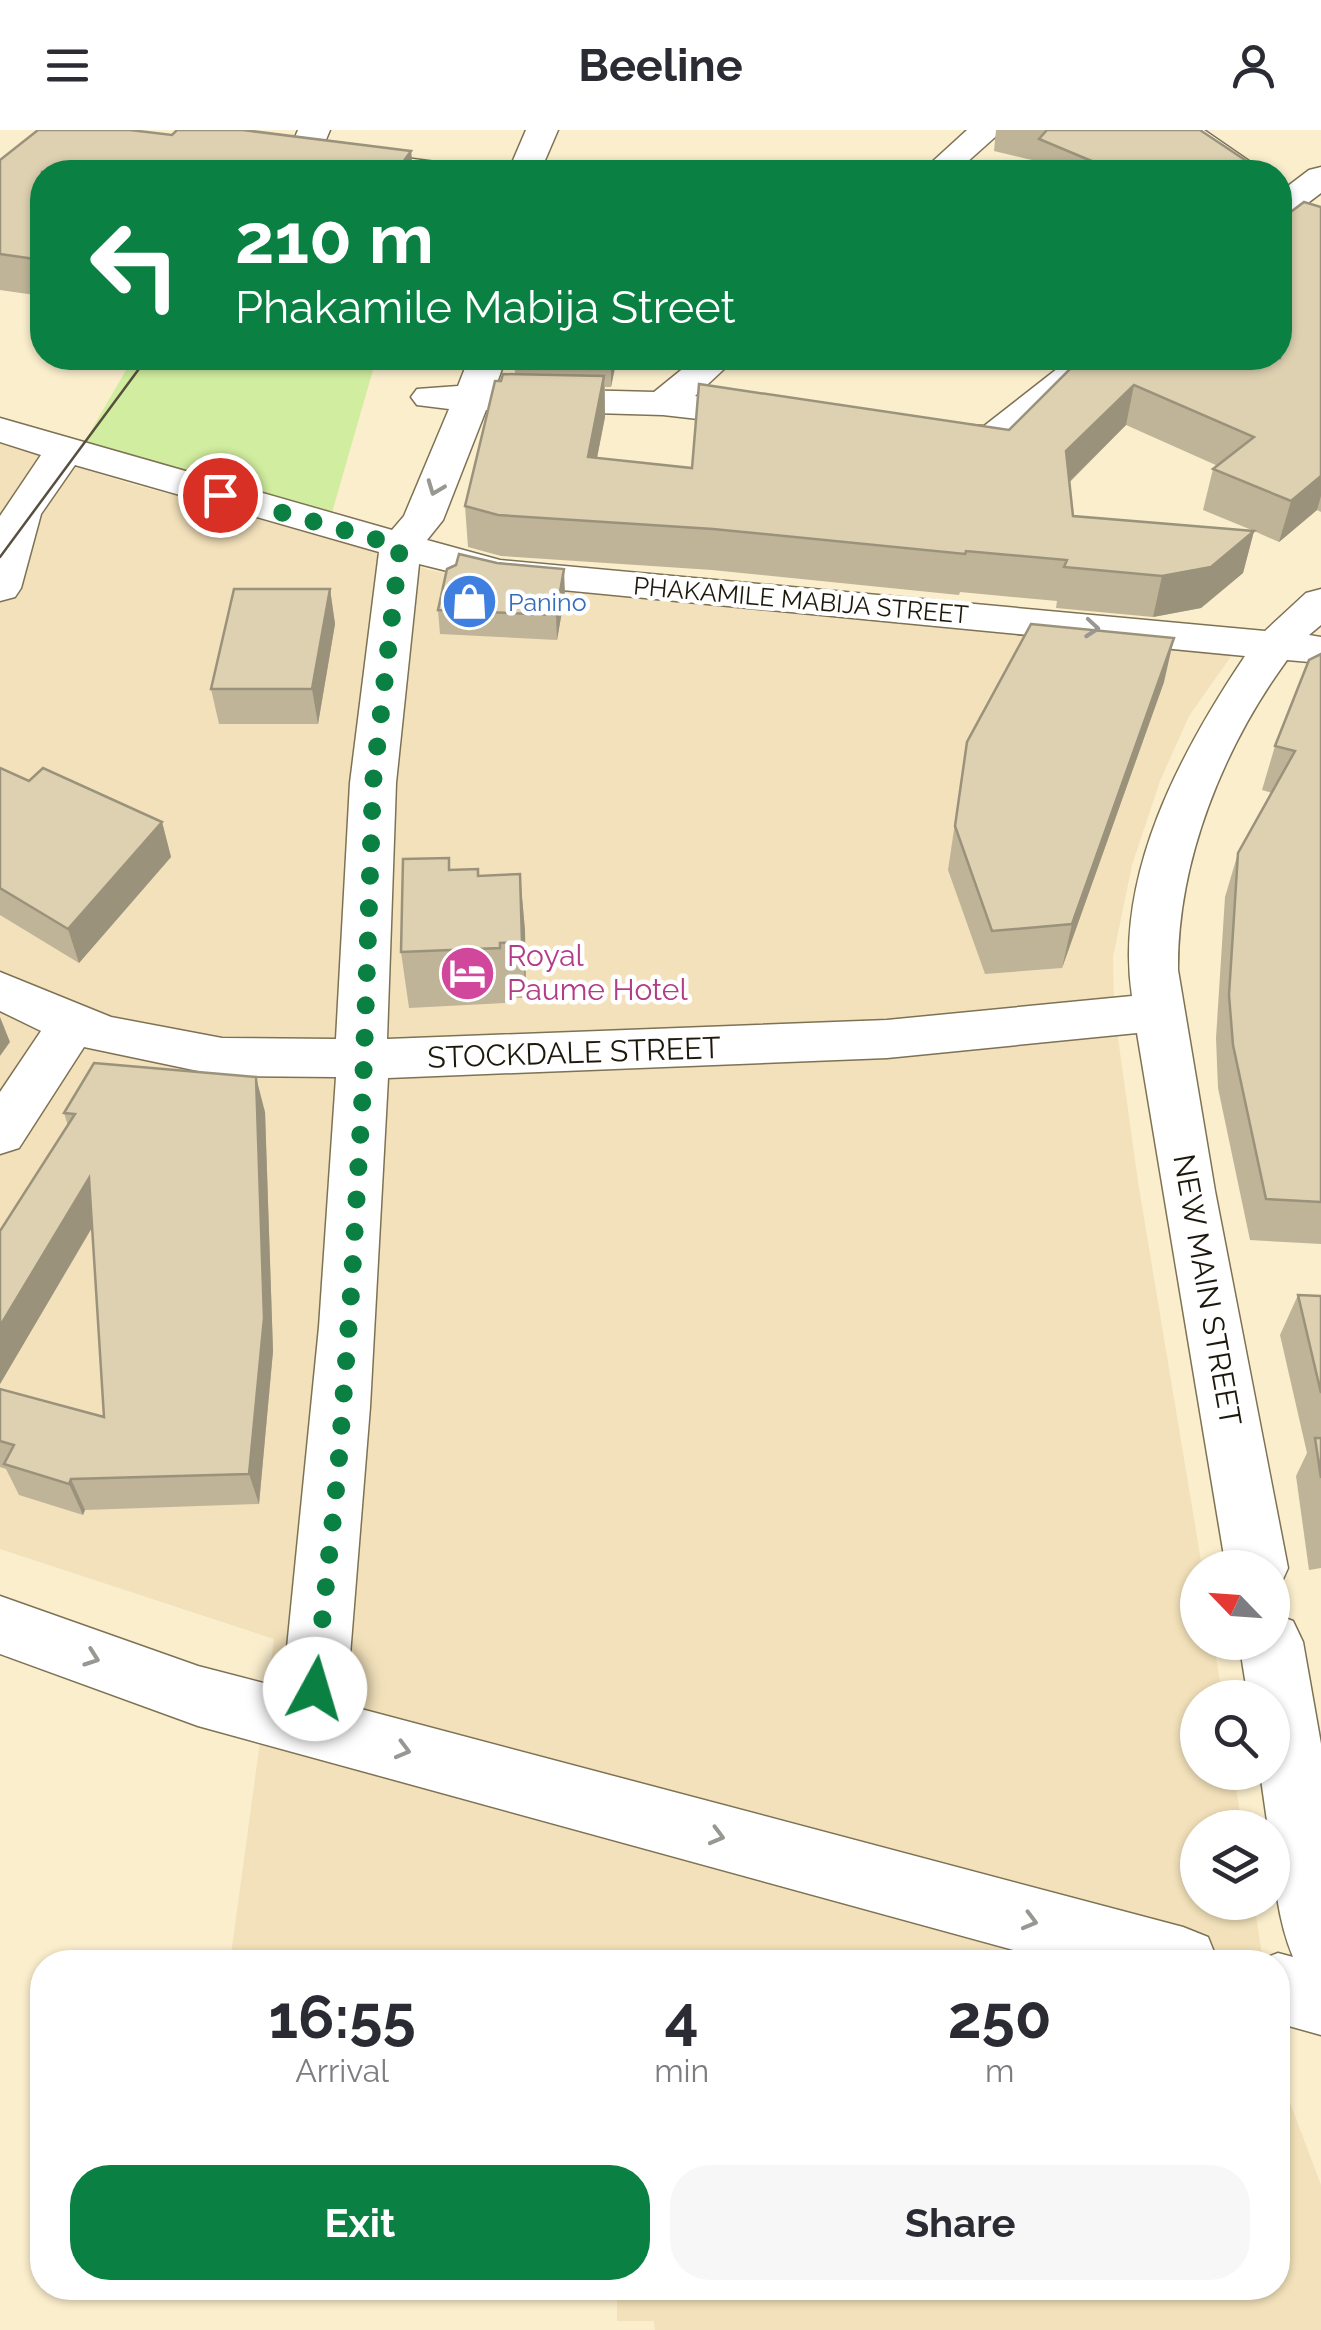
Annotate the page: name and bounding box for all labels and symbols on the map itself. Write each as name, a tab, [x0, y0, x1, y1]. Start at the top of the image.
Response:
pin	[178, 453, 263, 538]
one-way arrow	[427, 478, 447, 496]
street label: PHAKAMILE MABIJA STREET	[632, 570, 970, 630]
shop icon: Panino	[439, 572, 499, 632]
place label: Panino	[508, 587, 587, 617]
one-way arrow	[1085, 617, 1101, 638]
place label: Royal Paume Hotel	[507, 938, 688, 1007]
hotel icon: Royal Paume Hotel	[438, 943, 498, 1003]
street label: STOCKDALE STREET	[427, 1030, 721, 1075]
street label: NEW MAIN STREET	[1166, 1151, 1249, 1428]
north arrow	[1180, 1550, 1290, 1660]
position arrow	[263, 1637, 367, 1741]
one-way arrow	[82, 1646, 99, 1667]
one-way arrow	[394, 1739, 411, 1760]
one-way arrow	[708, 1824, 725, 1845]
one-way arrow	[1021, 1909, 1038, 1930]

